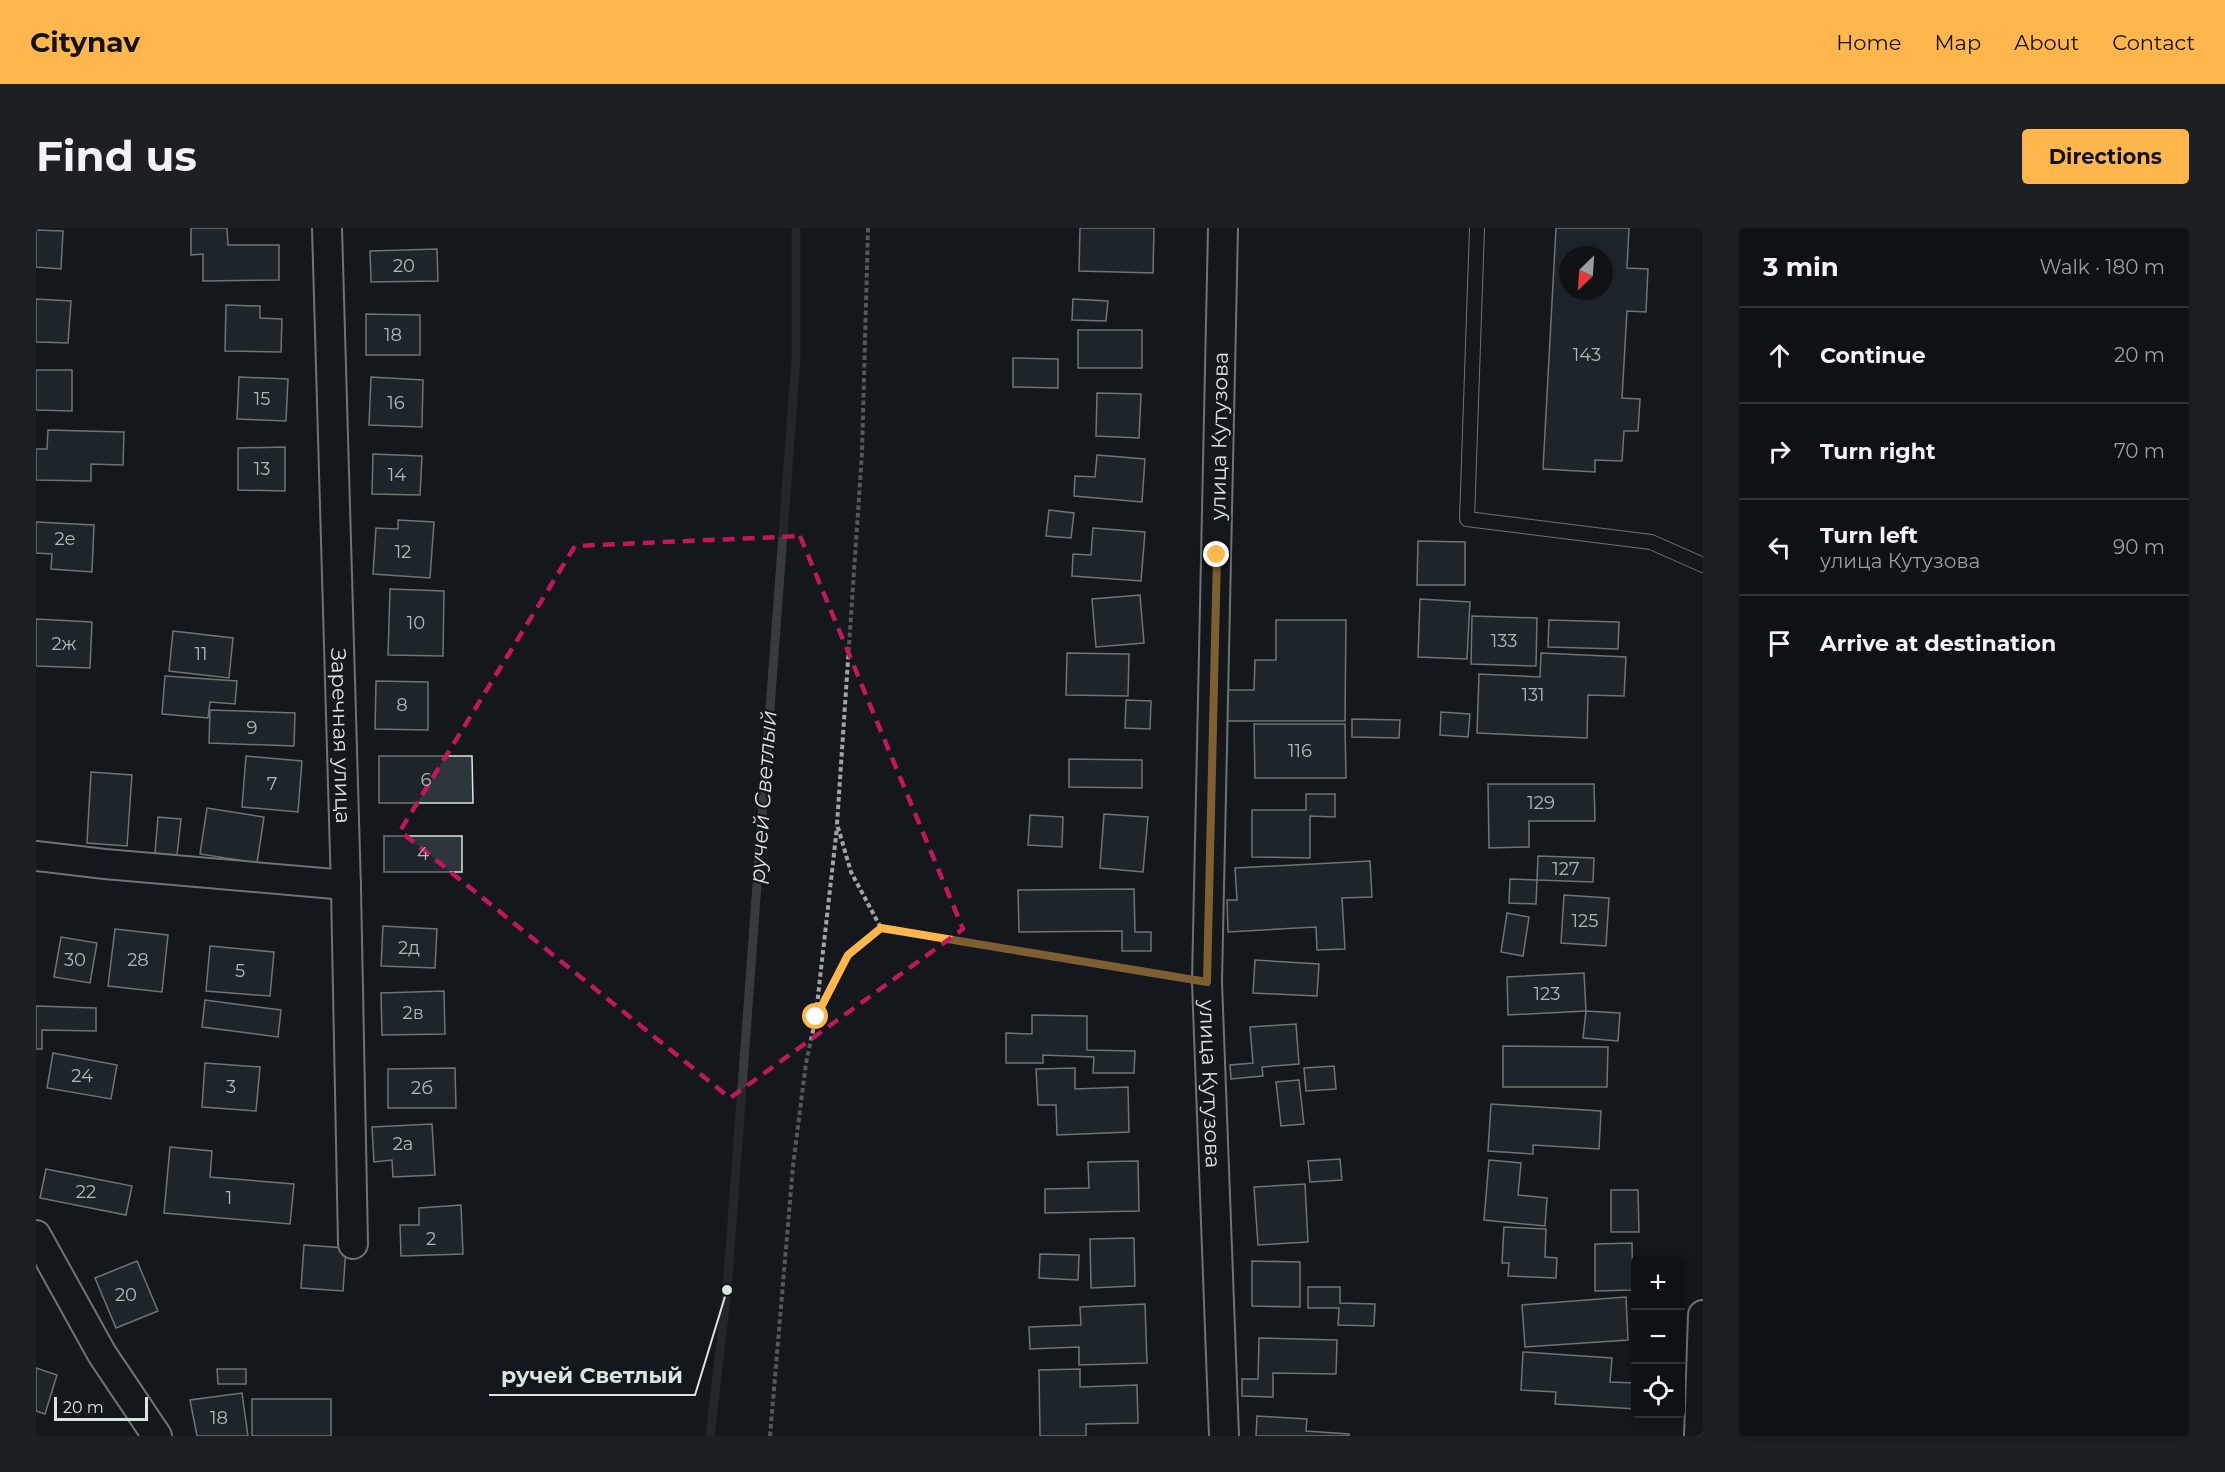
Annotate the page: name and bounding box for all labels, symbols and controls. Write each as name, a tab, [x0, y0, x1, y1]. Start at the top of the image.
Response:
text: Citynav	[30, 25, 140, 59]
text: Home	[1836, 30, 1901, 55]
text: Map	[1934, 30, 1981, 55]
text: About	[2014, 30, 2079, 55]
text: Contact	[2112, 30, 2195, 55]
button: Directions	[2022, 129, 2189, 184]
text: Find us	[36, 130, 197, 182]
north arrow	[1559, 246, 1613, 300]
text: 3 min	[1763, 251, 1839, 283]
house number: 20	[393, 255, 415, 277]
text: Walk · 180 m	[2040, 255, 2165, 279]
house number: 18	[384, 324, 402, 346]
icon: ahead	[1763, 339, 1796, 372]
text: Continue	[1820, 342, 1926, 369]
text: 20 m	[2114, 343, 2165, 367]
house number: 143	[1573, 344, 1601, 366]
street label: улица Кутузова	[1205, 352, 1233, 521]
house number: 15	[254, 388, 270, 410]
house number: 16	[387, 392, 405, 414]
icon: right	[1763, 435, 1796, 468]
text: Turn right	[1820, 438, 1935, 465]
text: 70 m	[2114, 439, 2165, 463]
house number: 13	[254, 458, 270, 480]
house number: 14	[388, 464, 406, 486]
text: Turn left	[1820, 522, 1918, 549]
house number: 2е	[54, 528, 76, 550]
icon: left	[1763, 531, 1796, 564]
text: 90 m	[2113, 535, 2165, 559]
house number: 12	[395, 541, 411, 563]
route end	[1203, 541, 1229, 567]
text: улица Кутузова	[1820, 549, 1980, 573]
house number: 10	[407, 612, 425, 634]
icon: arrive	[1763, 627, 1796, 660]
house number: 133	[1491, 630, 1517, 652]
text: Arrive at destination	[1820, 630, 2056, 657]
house number: 2ж	[52, 633, 77, 655]
house number: 11	[195, 643, 208, 665]
street label: Заречная улица	[327, 648, 357, 824]
house number: 131	[1521, 684, 1545, 706]
house number: 8	[396, 694, 408, 716]
water label: ручей Светлый	[743, 709, 783, 885]
house number: 9	[247, 717, 258, 739]
house number: 116	[1288, 740, 1312, 762]
house number: 6	[421, 769, 432, 791]
house number: 7	[267, 773, 277, 795]
house number: 129	[1527, 792, 1555, 814]
house number: 4	[417, 843, 429, 865]
house number: 127	[1552, 858, 1580, 880]
house number: 125	[1572, 910, 1598, 932]
house number: 2д	[398, 937, 420, 959]
house number: 30	[64, 949, 86, 971]
house number: 28	[127, 949, 149, 971]
house number: 5	[235, 960, 245, 982]
house number: 123	[1534, 983, 1560, 1005]
street label: улица Кутузова	[1195, 998, 1226, 1168]
house number: 2в	[402, 1002, 424, 1024]
route start	[802, 1003, 828, 1029]
house number: 24	[71, 1065, 93, 1087]
house number: 3	[226, 1076, 236, 1098]
house number: 2б	[411, 1077, 433, 1099]
house number: 2а	[393, 1133, 413, 1155]
house number: 22	[76, 1181, 96, 1203]
house number: 1	[226, 1187, 232, 1209]
house number: 2	[426, 1228, 436, 1250]
map controls	[1631, 1256, 1685, 1418]
button: +	[1631, 1256, 1685, 1310]
house number: 20	[115, 1284, 137, 1306]
button: −	[1631, 1310, 1685, 1364]
callout: ручей Светлый	[489, 1355, 695, 1395]
text: ручей Светлый	[501, 1362, 683, 1389]
button: locate	[1631, 1364, 1685, 1418]
scale bar	[54, 1394, 148, 1422]
text: 20 m	[63, 1398, 104, 1417]
house number: 18	[210, 1407, 228, 1429]

